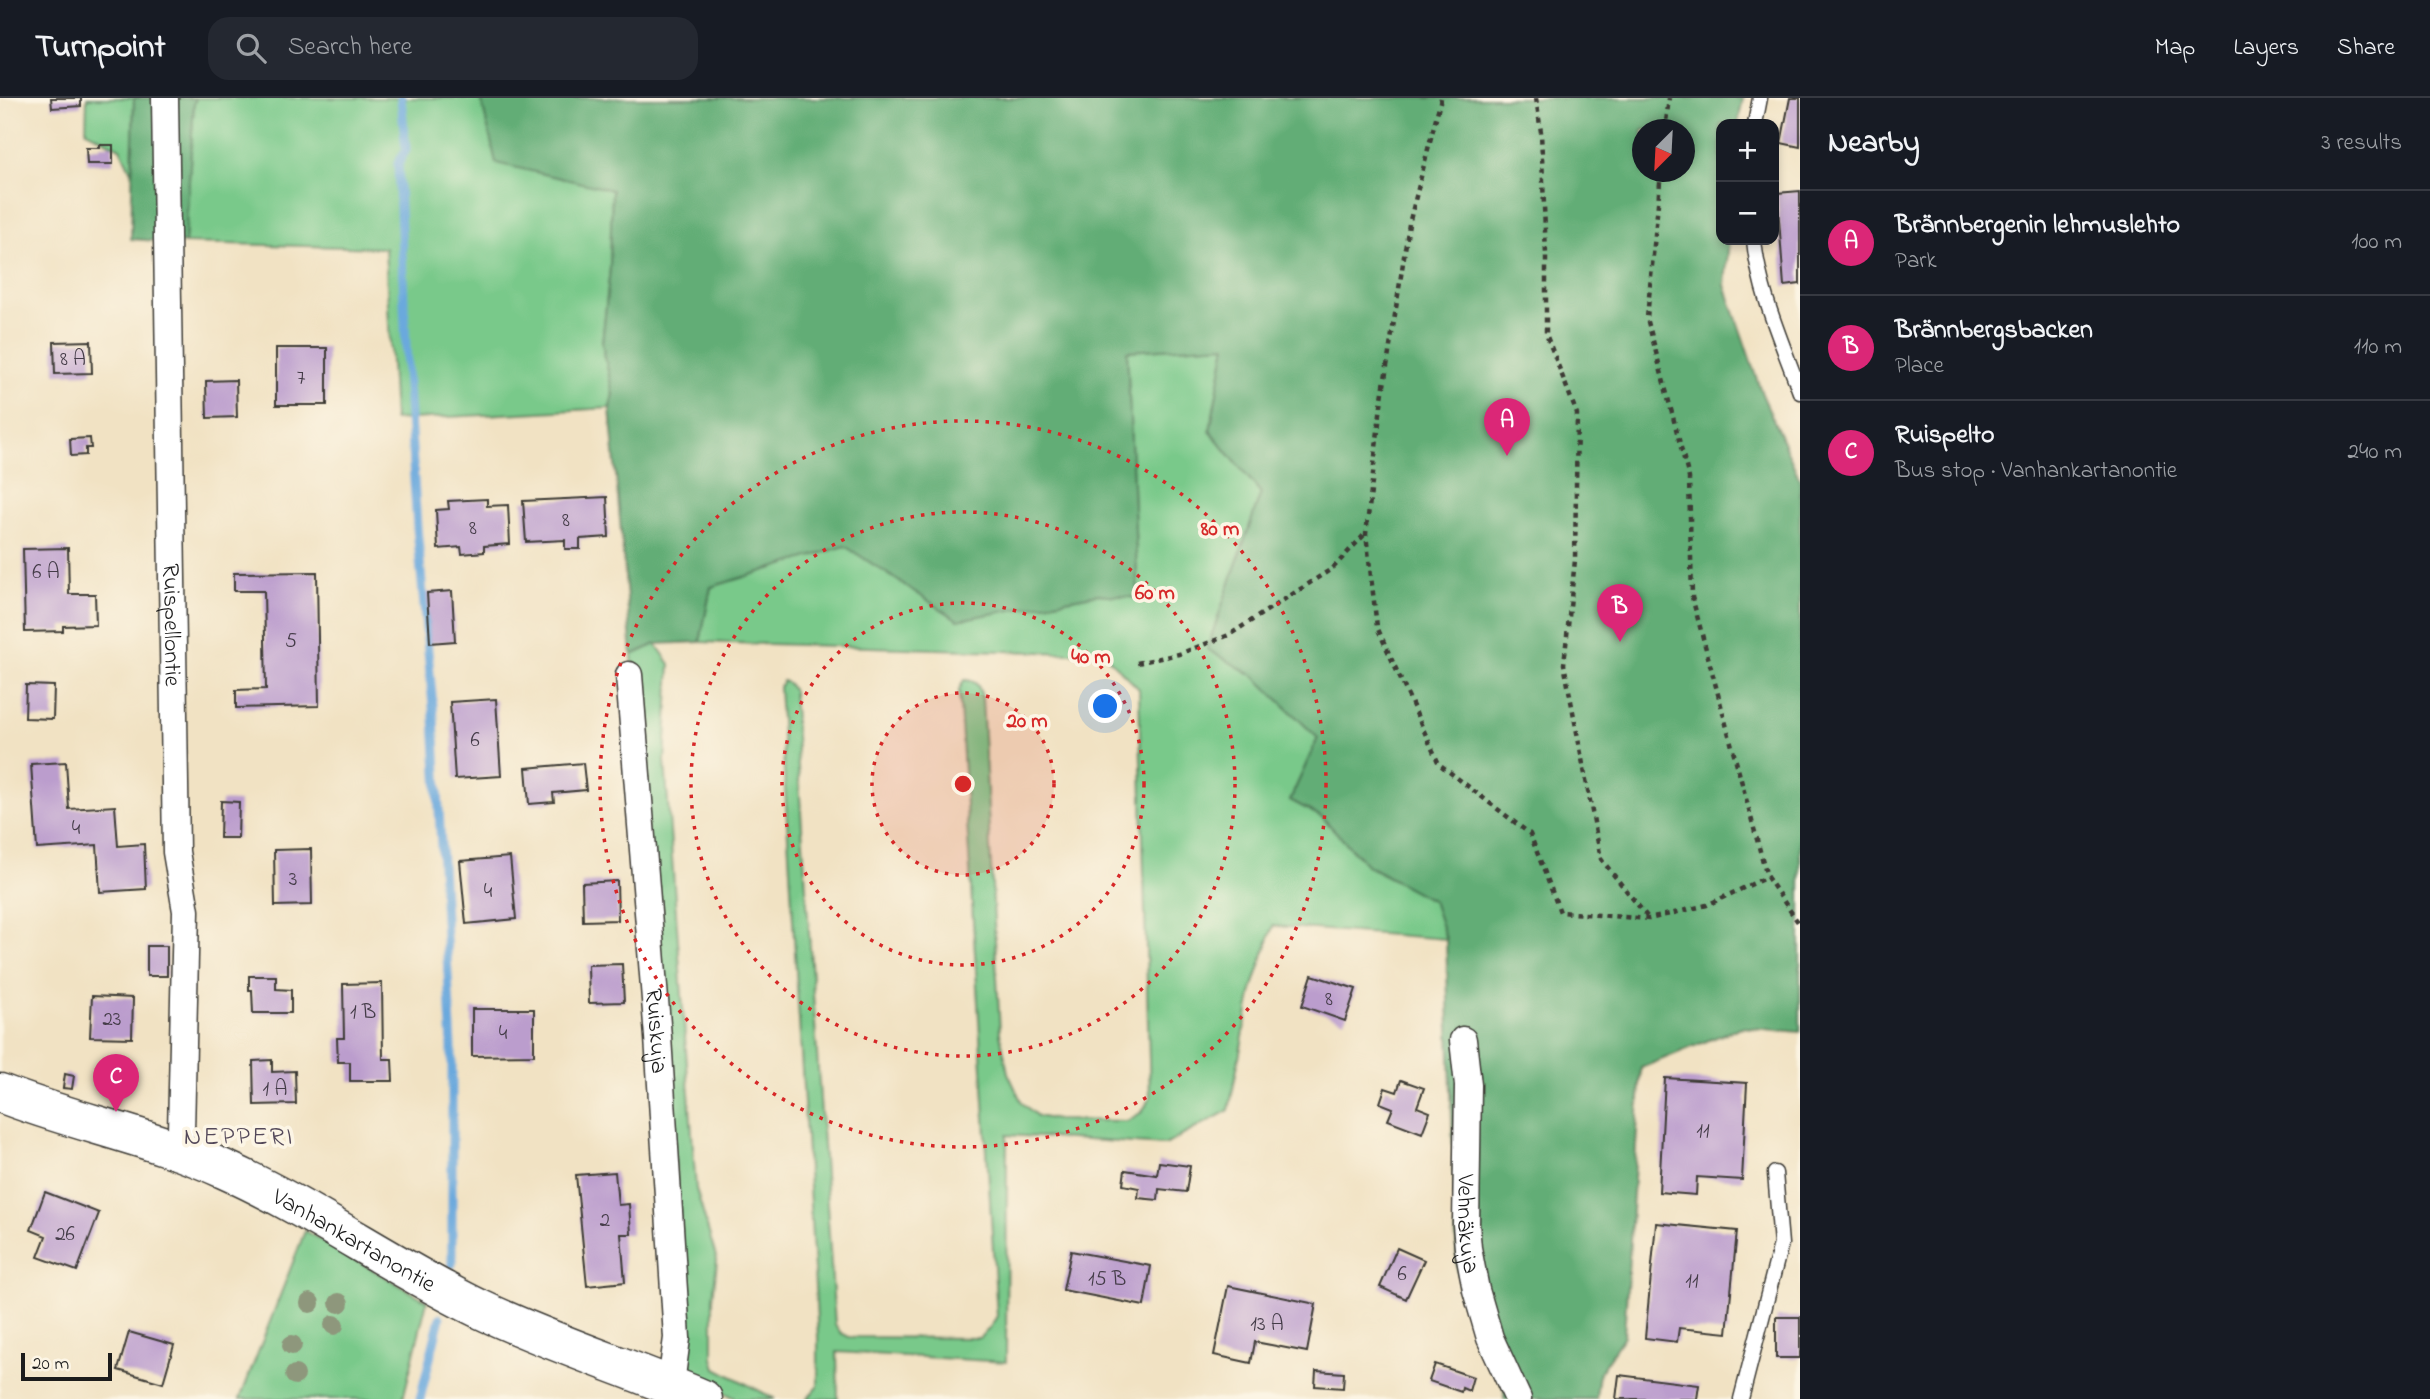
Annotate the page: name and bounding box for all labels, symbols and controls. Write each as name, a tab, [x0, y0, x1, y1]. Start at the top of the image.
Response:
search box	[208, 17, 698, 80]
text: Turnpoint	[35, 24, 166, 72]
icon: search	[232, 29, 270, 67]
text: Search here	[288, 29, 412, 67]
text: Map	[2155, 31, 2195, 66]
text: Layers	[2233, 31, 2299, 66]
text: Share	[2337, 31, 2395, 66]
north arrow	[1632, 119, 1695, 182]
map controls	[1716, 119, 1779, 245]
button: +	[1716, 119, 1779, 182]
text: Nearby	[1828, 122, 1920, 166]
text: 3 results	[2321, 127, 2402, 160]
button: −	[1716, 182, 1779, 245]
text: Brännbergenin lehmuslehto	[1895, 207, 2180, 245]
text: A	[1844, 226, 1858, 259]
text: 100 m	[2351, 226, 2402, 259]
text: Park	[1895, 245, 1937, 278]
text: Brännbergsbacken	[1895, 312, 2093, 350]
text: B	[1843, 331, 1859, 364]
text: 110 m	[2354, 331, 2402, 364]
house number: 8 A	[60, 345, 86, 375]
text: Place	[1895, 350, 1944, 383]
house number: 7	[297, 364, 306, 394]
pin: A	[1484, 398, 1530, 456]
text: Ruispelto	[1895, 417, 1995, 455]
text: C	[1845, 436, 1857, 469]
text: 240 m	[2348, 436, 2402, 469]
text: Bus stop · Vanhankartanontie	[1895, 455, 2177, 488]
house number: 8	[562, 506, 570, 536]
house number: 8	[469, 514, 477, 544]
text: 80 m	[1200, 515, 1239, 545]
house number: 6 A	[32, 558, 60, 588]
street label: Ruispellontie	[152, 563, 189, 687]
text: 60 m	[1135, 579, 1175, 609]
pin: B	[1597, 584, 1643, 642]
house number: 5	[285, 627, 297, 657]
text: 40 m	[1071, 643, 1111, 673]
your location	[1088, 689, 1122, 723]
text: 20 m	[1005, 707, 1048, 737]
house number: 6	[470, 726, 480, 756]
centre of rings	[951, 772, 975, 796]
house number: 4	[72, 814, 81, 844]
house number: 3	[289, 865, 297, 895]
house number: 4	[484, 877, 493, 907]
house number: 8	[1325, 985, 1333, 1015]
street label: Ruiskuja	[634, 987, 675, 1075]
house number: 1 B	[350, 998, 376, 1028]
house number: 23	[102, 1005, 122, 1035]
house number: 4	[499, 1019, 508, 1049]
pin: C	[93, 1054, 139, 1112]
house number: 1 A	[263, 1075, 287, 1105]
house number: 11	[1696, 1117, 1710, 1147]
district label: NEPPERI	[184, 1119, 294, 1157]
street label: Vehnäkuja	[1446, 1173, 1487, 1277]
street label: Vanhankartanontie	[264, 1180, 441, 1303]
house number: 2	[600, 1206, 610, 1236]
house number: 26	[55, 1220, 75, 1250]
house number: 6	[1397, 1260, 1407, 1290]
house number: 15 B	[1088, 1265, 1126, 1295]
house number: 11	[1685, 1267, 1699, 1297]
house number: 13 A	[1250, 1310, 1284, 1340]
scale bar	[21, 1350, 112, 1382]
text: 20 m	[32, 1351, 69, 1378]

